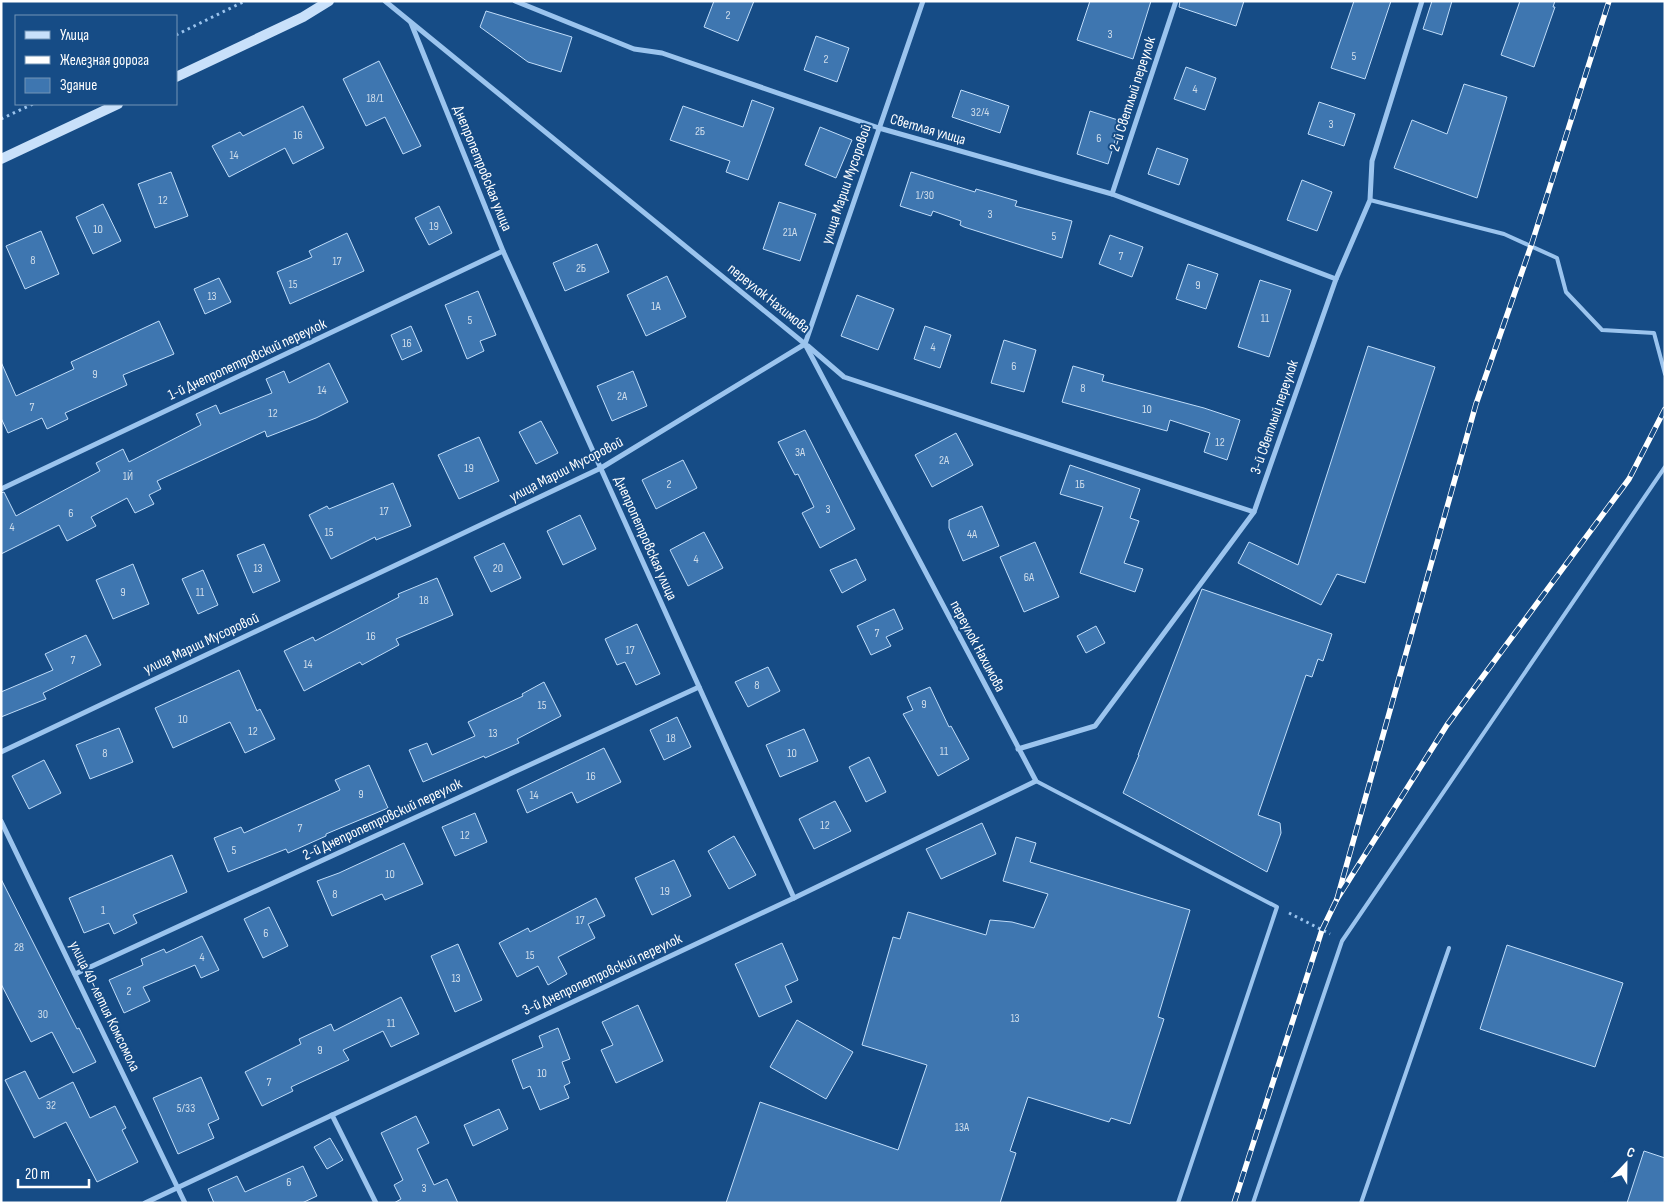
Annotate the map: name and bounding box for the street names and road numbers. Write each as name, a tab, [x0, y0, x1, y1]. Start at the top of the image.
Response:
street label: 2-й Светлый переулок	[1105, 34, 1160, 154]
street label: Днепропетровская улица	[449, 102, 517, 234]
street label: Светлая улица	[888, 110, 968, 149]
street label: улица Марии Мусоровой	[817, 122, 876, 247]
street label: переулок Нахимова	[724, 259, 814, 338]
street label: 1-й Днепропетровский переулок	[165, 314, 330, 405]
street label: 3-й Светлый переулок	[1246, 357, 1303, 477]
street label: улица Марии Мусоровой	[506, 433, 626, 506]
street label: Днепропетровская улица	[610, 473, 682, 604]
street label: переулок Нахимова	[946, 597, 1010, 695]
street label: улица Марии Мусоровой	[140, 608, 262, 679]
street label: 2-й Днепропетровский переулок	[299, 774, 465, 865]
street label: 3-й Днепропетровский переулок	[519, 929, 685, 1020]
street label: улица 40-летия Комсомола	[65, 938, 144, 1075]

